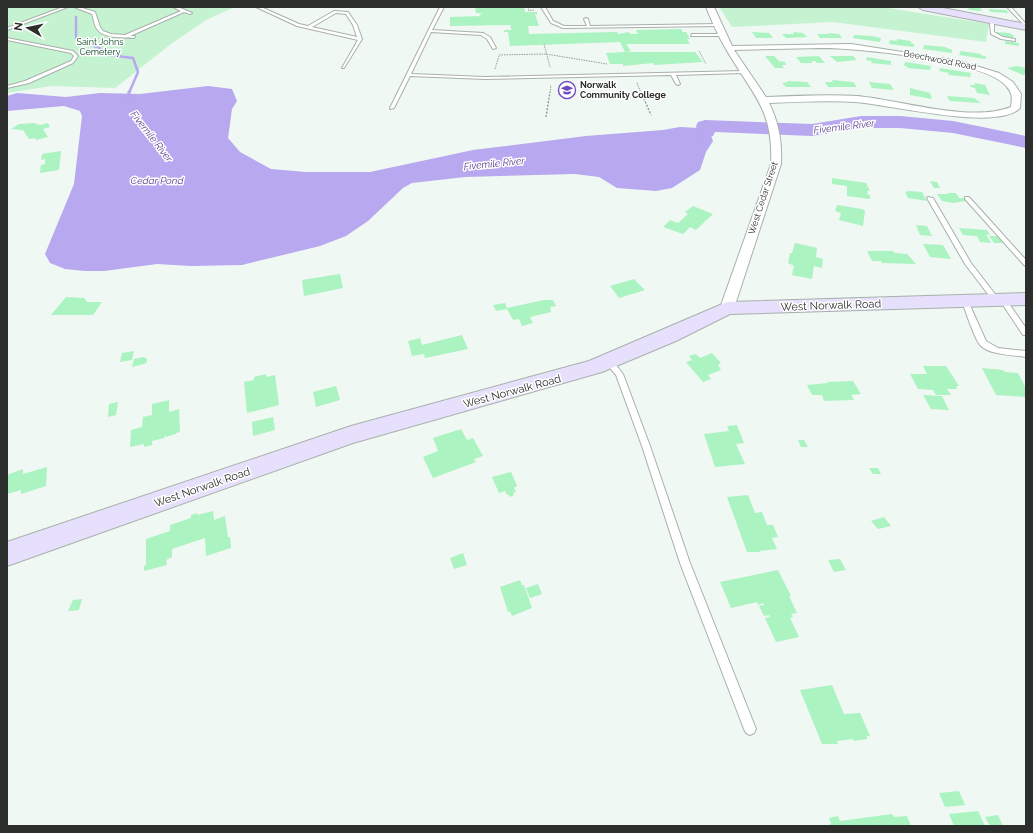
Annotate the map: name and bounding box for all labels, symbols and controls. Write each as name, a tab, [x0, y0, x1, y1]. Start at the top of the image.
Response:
north arrow	[8, 8, 48, 48]
text: N	[12, 21, 26, 32]
park label: Saint Johns Cemetery	[76, 37, 124, 57]
street label: Beechwood Road	[903, 48, 978, 72]
school or university icon: Norwalk Community College	[557, 80, 577, 100]
place label: Norwalk Community College	[580, 80, 666, 100]
water label: Fivemile River	[128, 109, 175, 164]
water label: Fivemile River	[813, 117, 876, 136]
water label: Fivemile River	[463, 155, 526, 172]
street label: West Cedar Street	[747, 160, 779, 236]
water label: Cedar Pond	[131, 175, 184, 186]
street label: West Norwalk Road	[780, 297, 882, 314]
street label: West Norwalk Road	[462, 372, 563, 411]
street label: West Norwalk Road	[152, 465, 252, 510]

